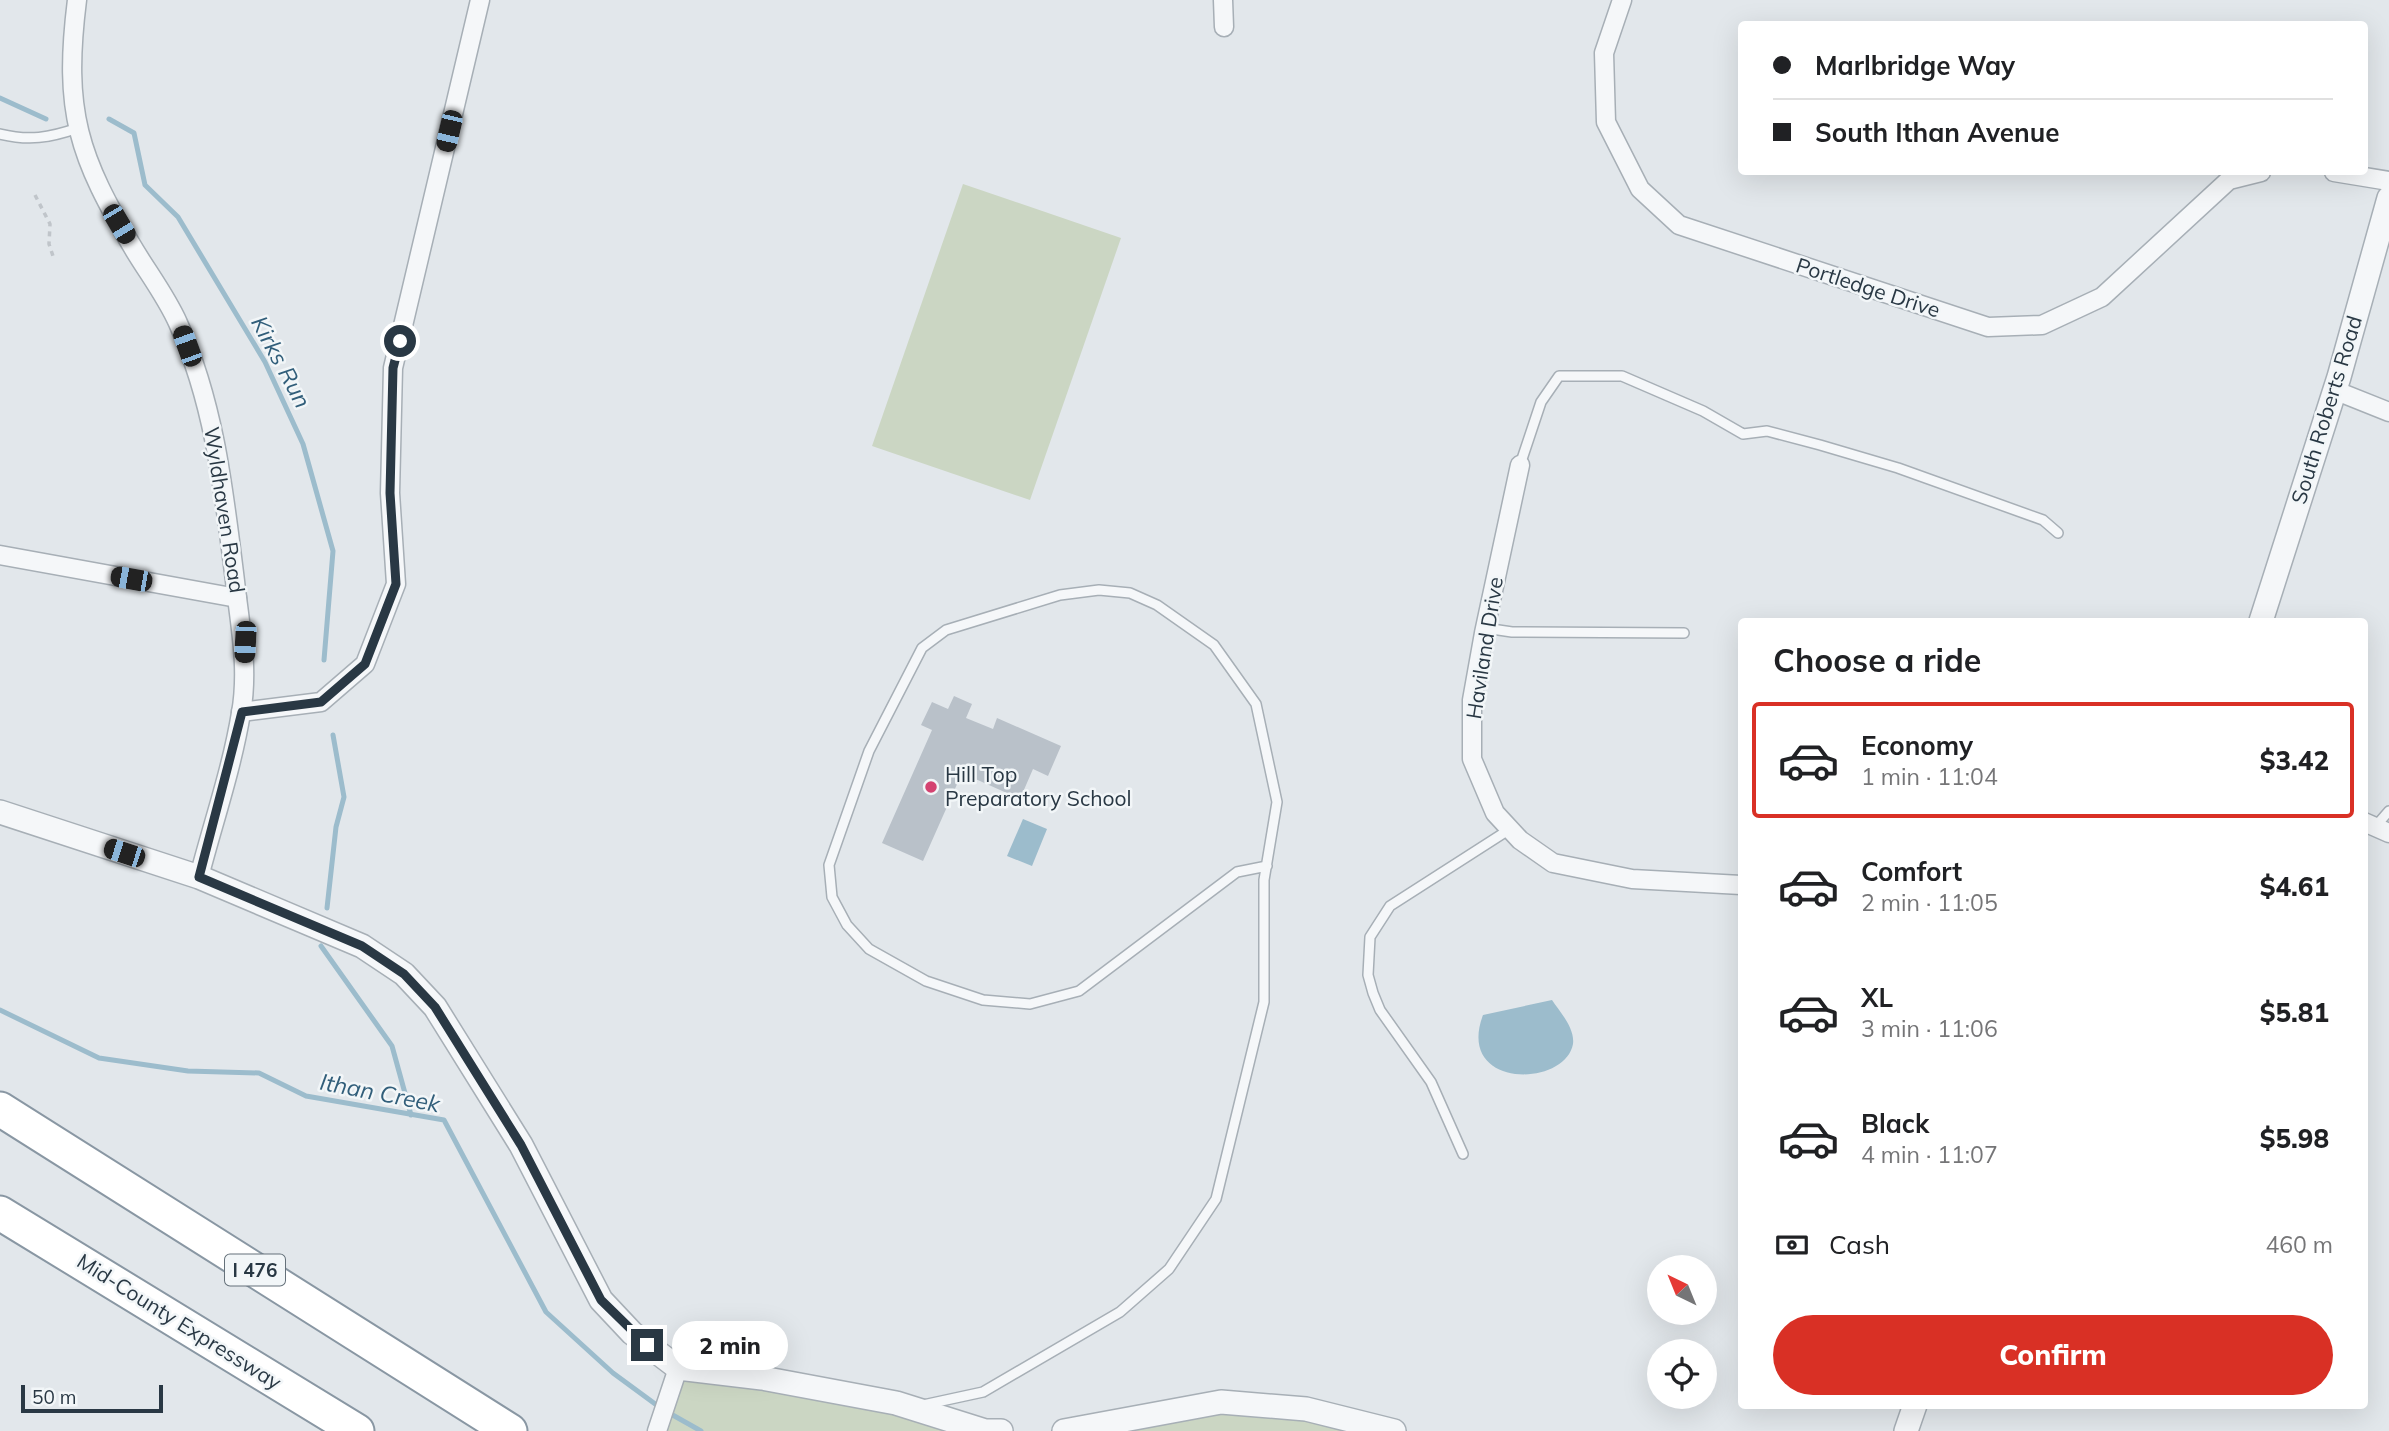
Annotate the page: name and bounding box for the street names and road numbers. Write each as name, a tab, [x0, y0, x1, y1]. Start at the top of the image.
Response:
street label: Portledge Drive	[1793, 252, 1944, 323]
street label: South Roberts Road	[2285, 312, 2367, 507]
street label: Wyldhaven Road	[199, 425, 251, 595]
street label: Haviland Drive	[1460, 575, 1508, 721]
street label: Mid-County Expressway	[72, 1248, 287, 1395]
road number: I 476	[225, 1254, 285, 1286]

